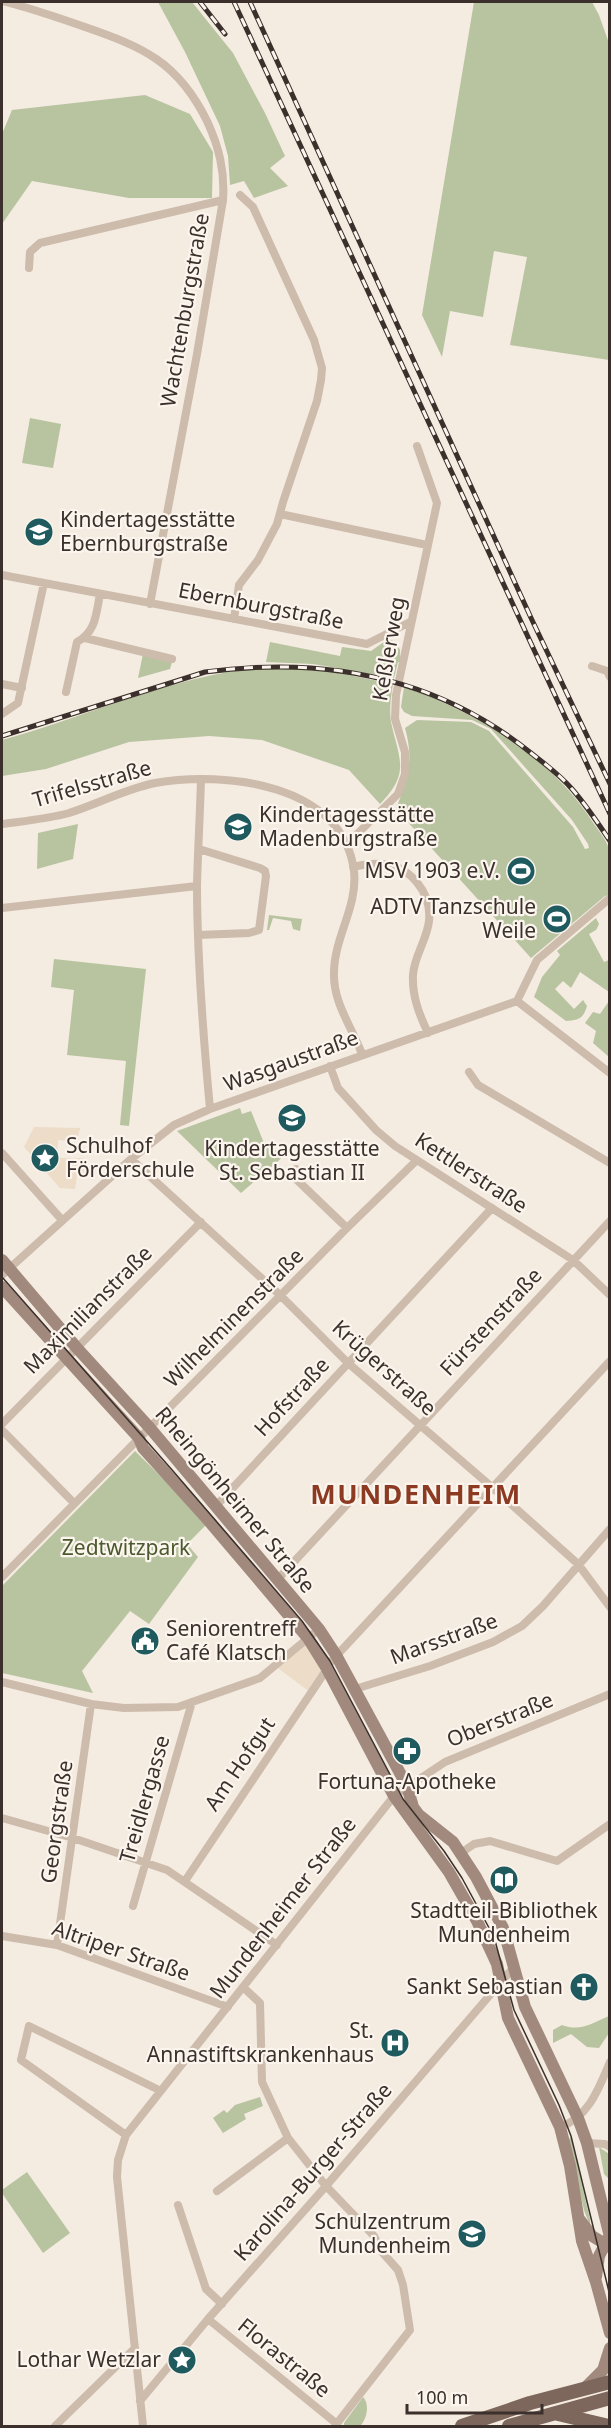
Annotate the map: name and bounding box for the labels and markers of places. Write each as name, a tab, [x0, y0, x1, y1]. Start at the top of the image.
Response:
place label: Kindertagesstätte Ebernburgstraße	[60, 505, 235, 557]
school or university icon: Kindertagesstätte Ebernburgstraße	[23, 516, 55, 548]
place label: Kindertagesstätte Madenburgstraße	[259, 800, 438, 852]
school or university icon: Kindertagesstätte Madenburgstraße	[222, 811, 254, 843]
sports icon: MSV 1903 e.V.	[505, 855, 537, 887]
place label: MSV 1903 e.V.	[364, 856, 500, 884]
place label: ADTV Tanzschule Weile	[370, 892, 536, 944]
sports icon: ADTV Tanzschule Weile	[541, 903, 573, 935]
school or university icon: Kindertagesstätte St. Sebastian II	[276, 1102, 308, 1134]
place label: Schulhof Förderschule	[66, 1131, 195, 1183]
place label: Kindertagesstätte St. Sebastian II	[204, 1134, 380, 1186]
place icon: Schulhof Förderschule	[29, 1142, 61, 1174]
place label: Seniorentreff Café Klatsch	[166, 1614, 297, 1666]
public building icon: Seniorentreff Café Klatsch	[129, 1625, 161, 1657]
pharmacy icon: Fortuna-Apotheke	[391, 1735, 423, 1767]
place label: Fortuna-Apotheke	[318, 1767, 496, 1795]
library icon: Stadtteil-Bibliothek Mundenheim	[488, 1864, 520, 1896]
place label: Stadtteil-Bibliothek Mundenheim	[410, 1896, 599, 1948]
church icon: Sankt Sebastian	[568, 1971, 600, 2003]
place label: Sankt Sebastian	[407, 1972, 563, 2000]
place label: St. Annastiftskrankenhaus	[147, 2016, 374, 2068]
hospital icon: St. Annastiftskrankenhaus	[379, 2027, 411, 2059]
place label: Schulzentrum Mundenheim	[314, 2207, 451, 2259]
school or university icon: Schulzentrum Mundenheim	[456, 2218, 488, 2250]
place icon: Lothar Wetzlar	[166, 2344, 198, 2376]
place label: Lothar Wetzlar	[17, 2345, 161, 2373]

